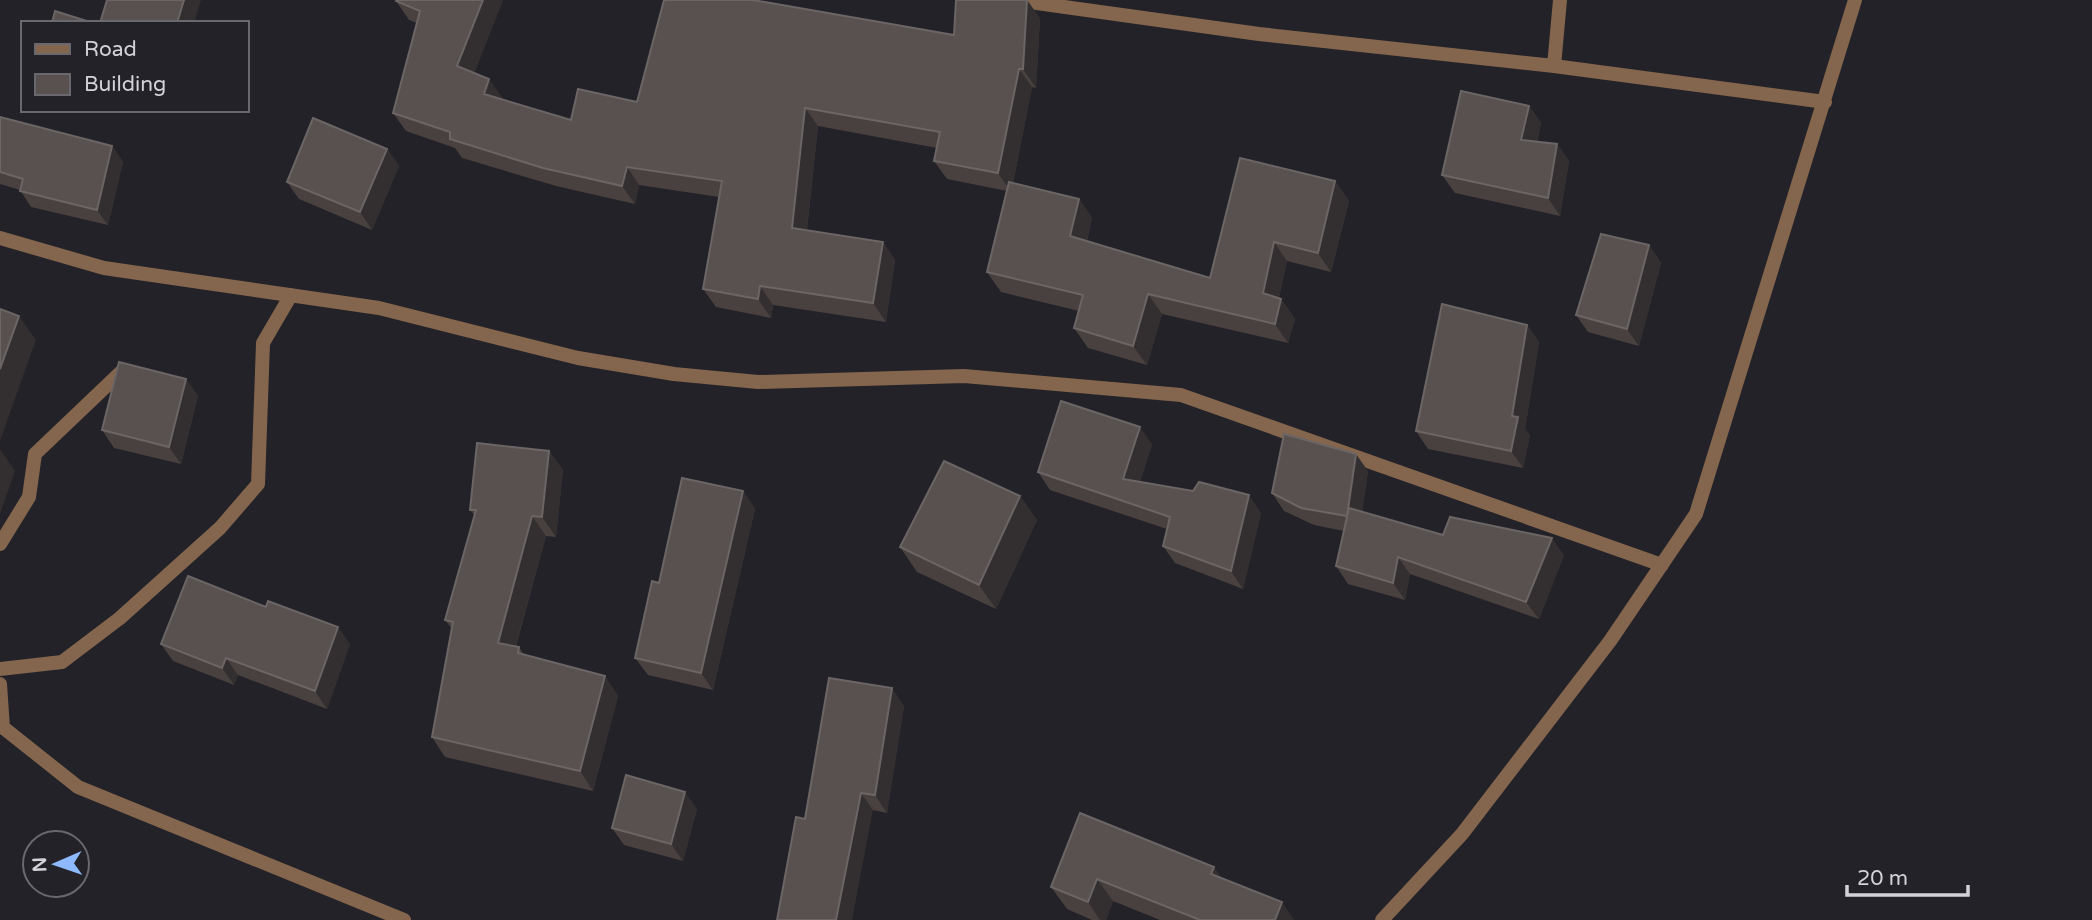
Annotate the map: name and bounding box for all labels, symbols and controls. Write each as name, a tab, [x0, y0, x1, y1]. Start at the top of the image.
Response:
legend	[21, 21, 248, 112]
text: Road	[84, 37, 137, 62]
text: Building	[84, 72, 166, 97]
north arrow	[21, 829, 91, 899]
scale bar	[1847, 853, 1968, 897]
text: N	[29, 857, 51, 873]
text: 20 m	[1857, 866, 1908, 891]

